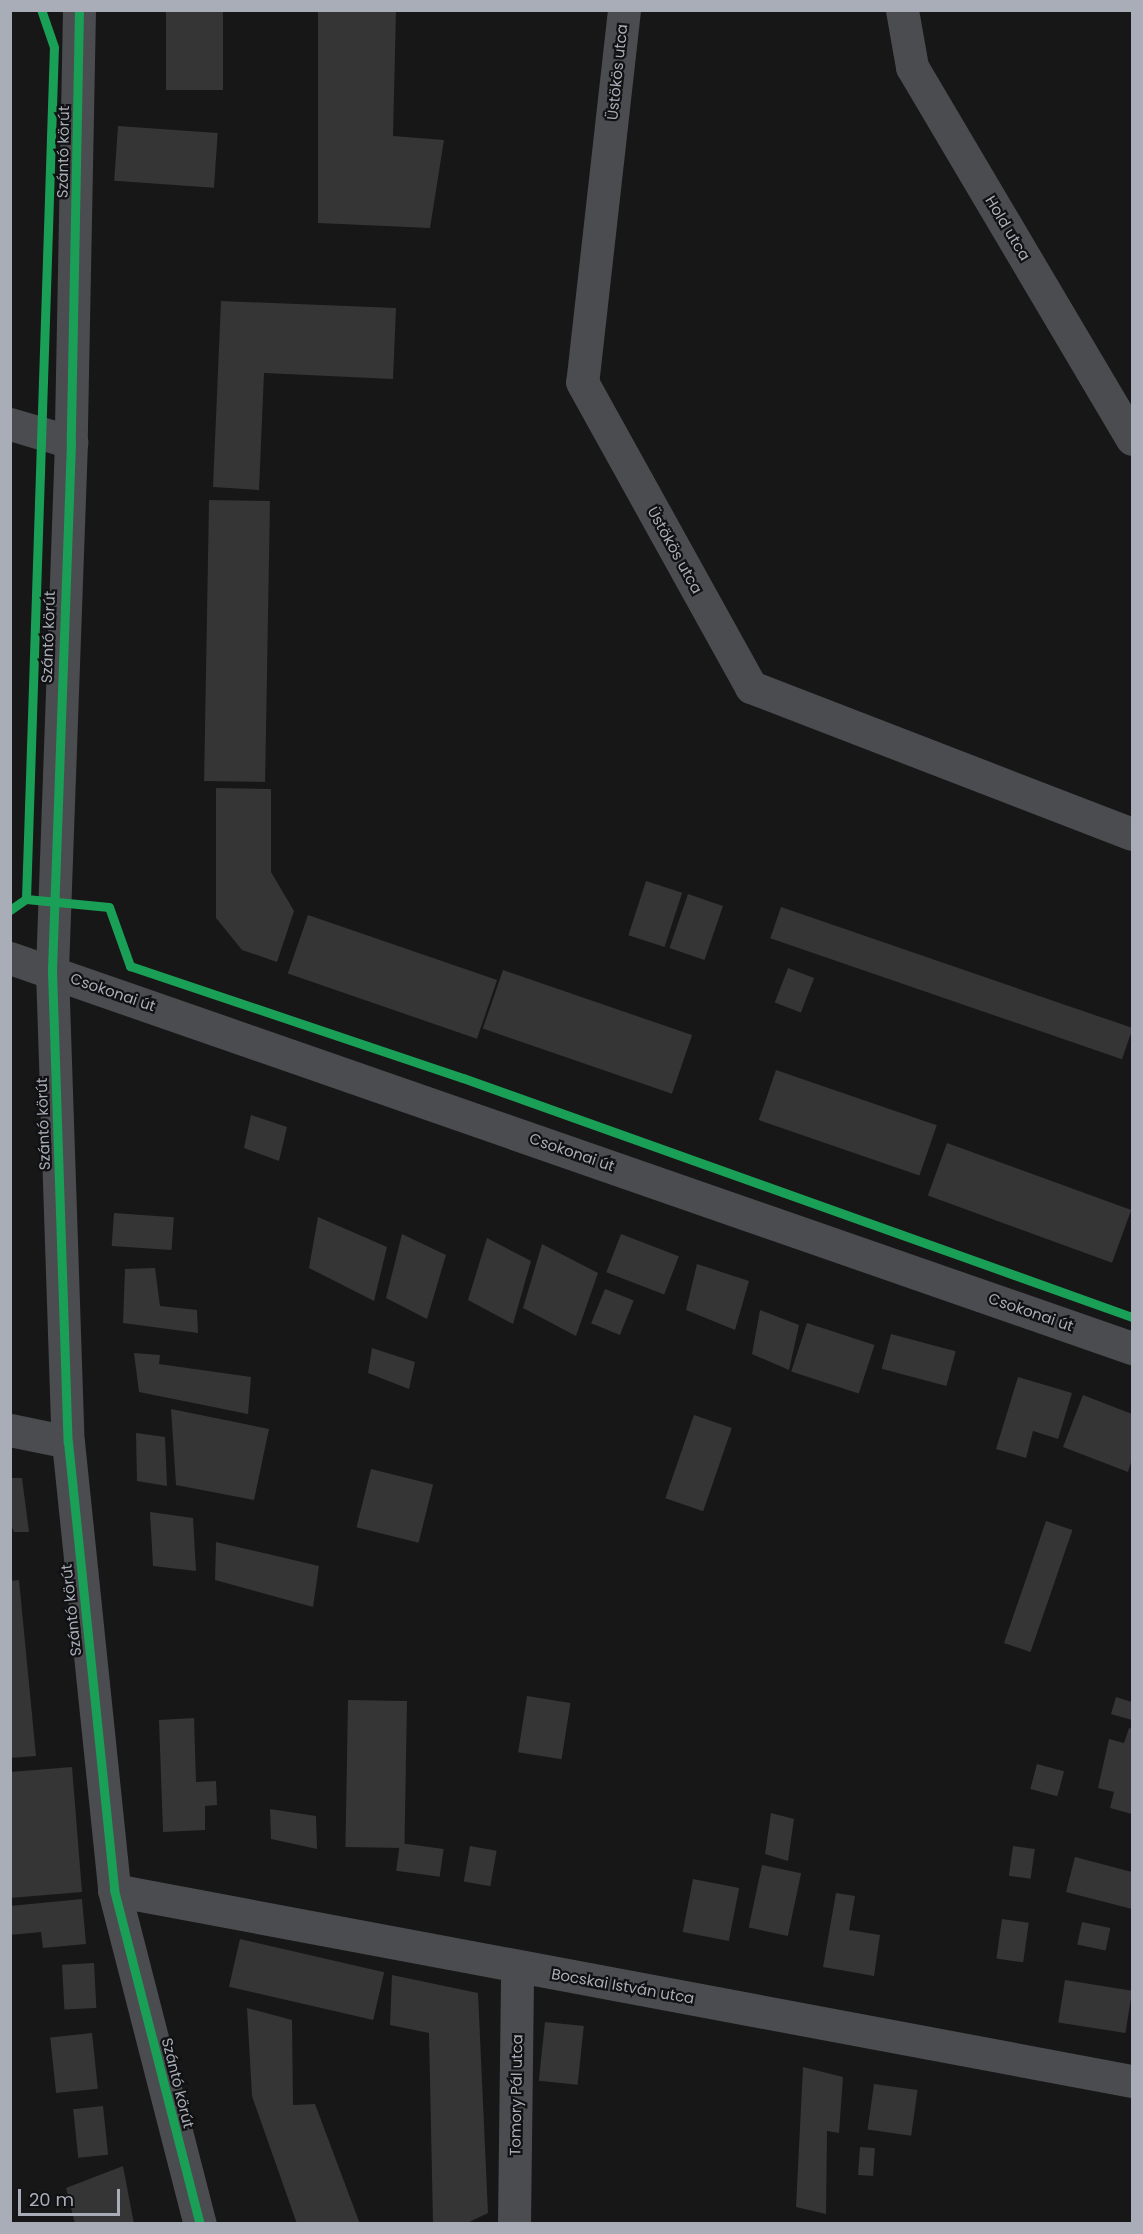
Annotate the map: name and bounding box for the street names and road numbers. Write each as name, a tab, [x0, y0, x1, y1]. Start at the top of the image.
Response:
street label: Üstökös utca	[603, 23, 631, 121]
street label: Szántó körút	[53, 106, 73, 198]
street label: Hold utca	[982, 192, 1034, 264]
street label: Üstökös utca	[644, 503, 706, 597]
street label: Szántó körút	[37, 591, 59, 683]
street label: Csokonai út	[68, 969, 158, 1015]
street label: Szántó körút	[32, 1078, 54, 1170]
street label: Csokonai út	[527, 1129, 617, 1175]
street label: Csokonai út	[986, 1289, 1076, 1335]
street label: Szántó körút	[57, 1563, 85, 1657]
street label: Bocskai István utca	[550, 1965, 696, 2007]
street label: Tomory Pál utca	[506, 2034, 526, 2156]
street label: Szántó körút	[158, 2036, 198, 2130]

